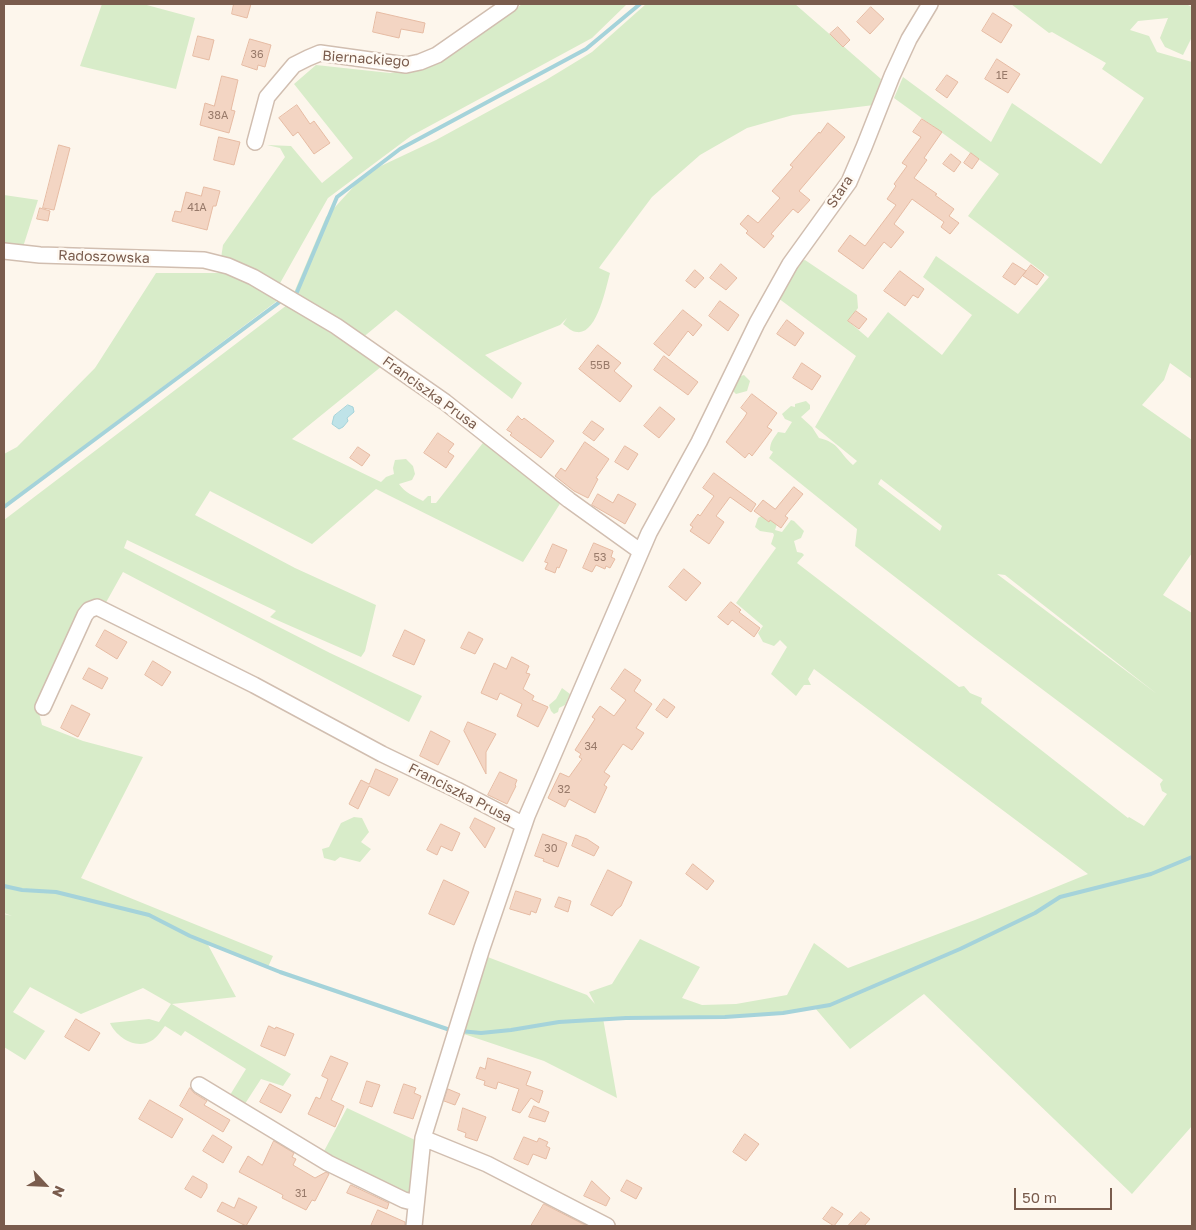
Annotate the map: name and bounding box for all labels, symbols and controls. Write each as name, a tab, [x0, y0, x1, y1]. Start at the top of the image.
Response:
house number: 36	[250, 48, 264, 62]
street label: Biernackiego	[322, 48, 410, 70]
house number: 1E	[996, 69, 1008, 83]
house number: 38A	[208, 109, 228, 123]
street label: Stara	[823, 173, 857, 211]
house number: 41A	[187, 201, 207, 215]
street label: Radoszowska	[58, 247, 150, 267]
street label: Franciszka Prusa	[379, 353, 481, 433]
house number: 55B	[590, 359, 610, 373]
house number: 53	[594, 551, 606, 565]
house number: 34	[584, 740, 598, 754]
street label: Franciszka Prusa	[406, 760, 514, 826]
house number: 32	[558, 783, 570, 797]
house number: 30	[544, 842, 558, 856]
north arrow	[20, 1160, 70, 1210]
scale bar	[1016, 1178, 1114, 1210]
text: N	[49, 1183, 69, 1200]
house number: 31	[295, 1187, 307, 1201]
text: 50 m	[1022, 1188, 1057, 1206]

